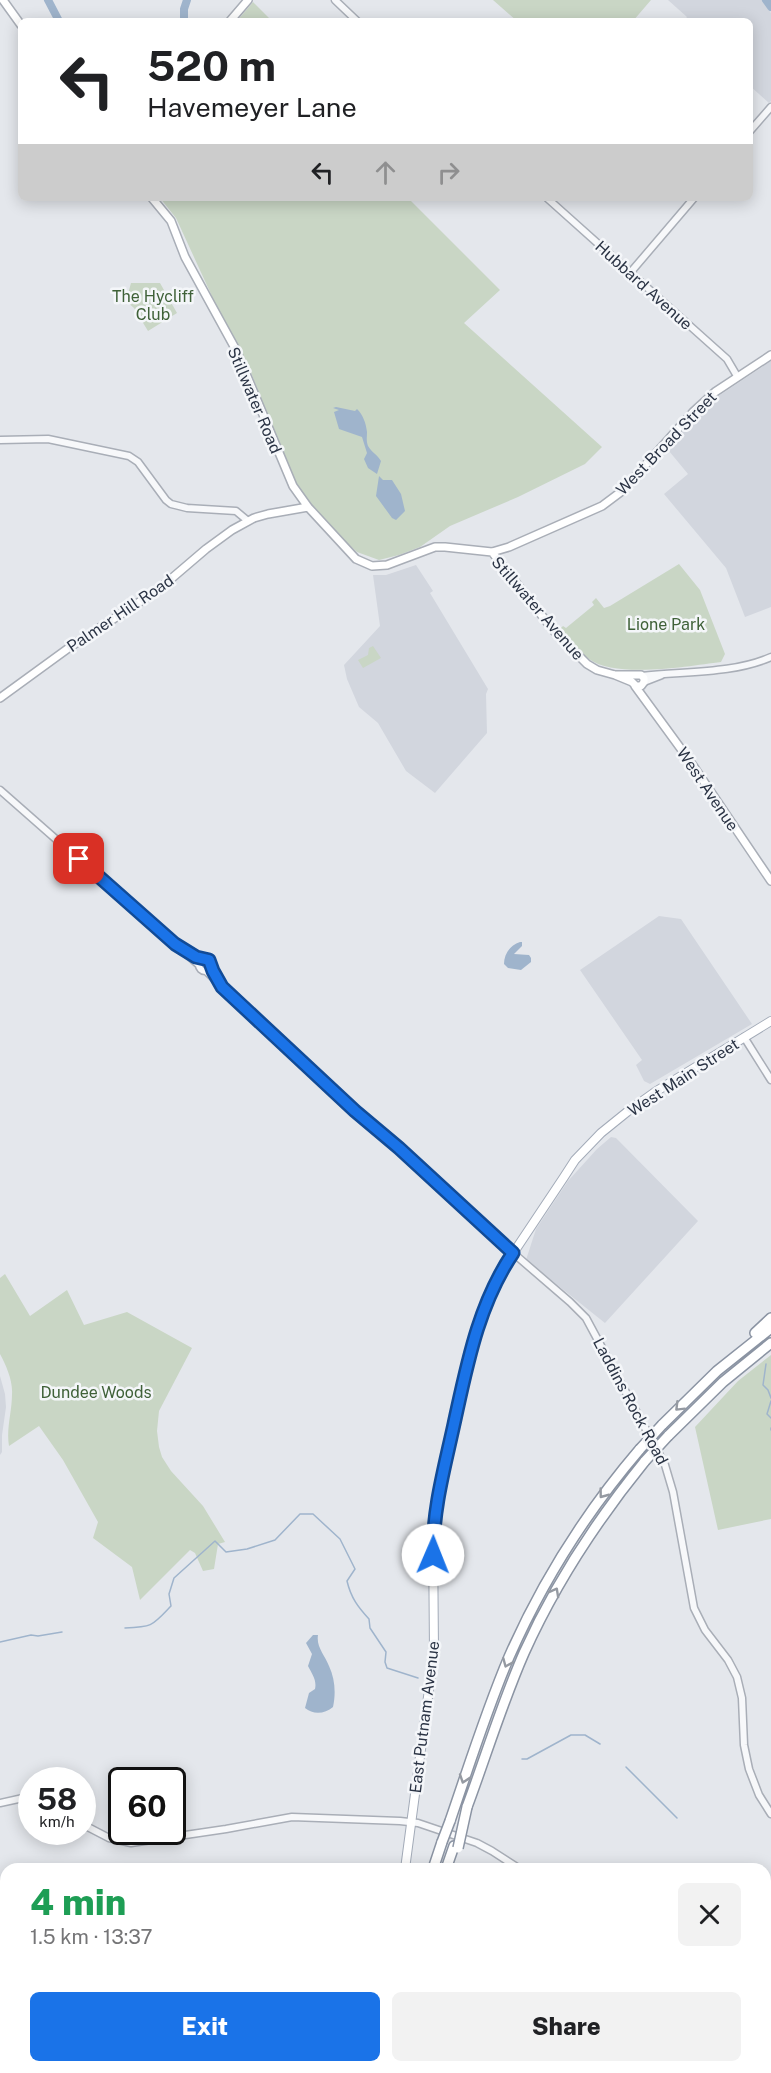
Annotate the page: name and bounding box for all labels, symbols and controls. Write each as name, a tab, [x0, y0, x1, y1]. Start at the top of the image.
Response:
text: 520 m	[147, 41, 276, 90]
icon: left	[48, 42, 126, 120]
text: Havemeyer Lane	[147, 91, 357, 123]
icon: left	[306, 156, 339, 189]
icon: ahead	[369, 156, 402, 189]
icon: right	[432, 156, 465, 189]
street label: Hubbard Avenue	[591, 237, 696, 334]
park label: The Hycliff Club	[112, 287, 194, 324]
street label: Stillwater Road	[224, 344, 286, 456]
street label: West Broad Street	[612, 388, 721, 499]
street label: Stillwater Avenue	[488, 553, 588, 664]
street label: Palmer Hill Road	[63, 571, 177, 656]
park label: Lione Park	[627, 615, 705, 634]
street label: West Avenue	[673, 744, 742, 835]
pin	[53, 833, 104, 884]
icon: arrive	[62, 842, 95, 875]
street label: West Main Street	[624, 1034, 742, 1120]
street label: Laddins Rock Road	[589, 1334, 672, 1468]
park label: Dundee Woods	[40, 1383, 152, 1402]
one-way arrow	[676, 1399, 687, 1410]
one-way arrow	[600, 1488, 611, 1499]
position arrow	[401, 1523, 465, 1587]
one-way arrow	[548, 1587, 560, 1598]
street label: East Putnam Avenue	[406, 1640, 443, 1794]
one-way arrow	[502, 1657, 514, 1668]
speed limit sign: 60	[108, 1767, 186, 1845]
one-way arrow	[459, 1773, 472, 1784]
text: 58	[37, 1781, 77, 1817]
text: km/h	[39, 1813, 75, 1830]
text: 4 min	[30, 1881, 126, 1923]
button: close	[678, 1883, 741, 1946]
text: 1.5 km · 13:37	[30, 1925, 153, 1949]
button: Exit	[30, 1992, 380, 2061]
button: Share	[392, 1992, 741, 2061]

